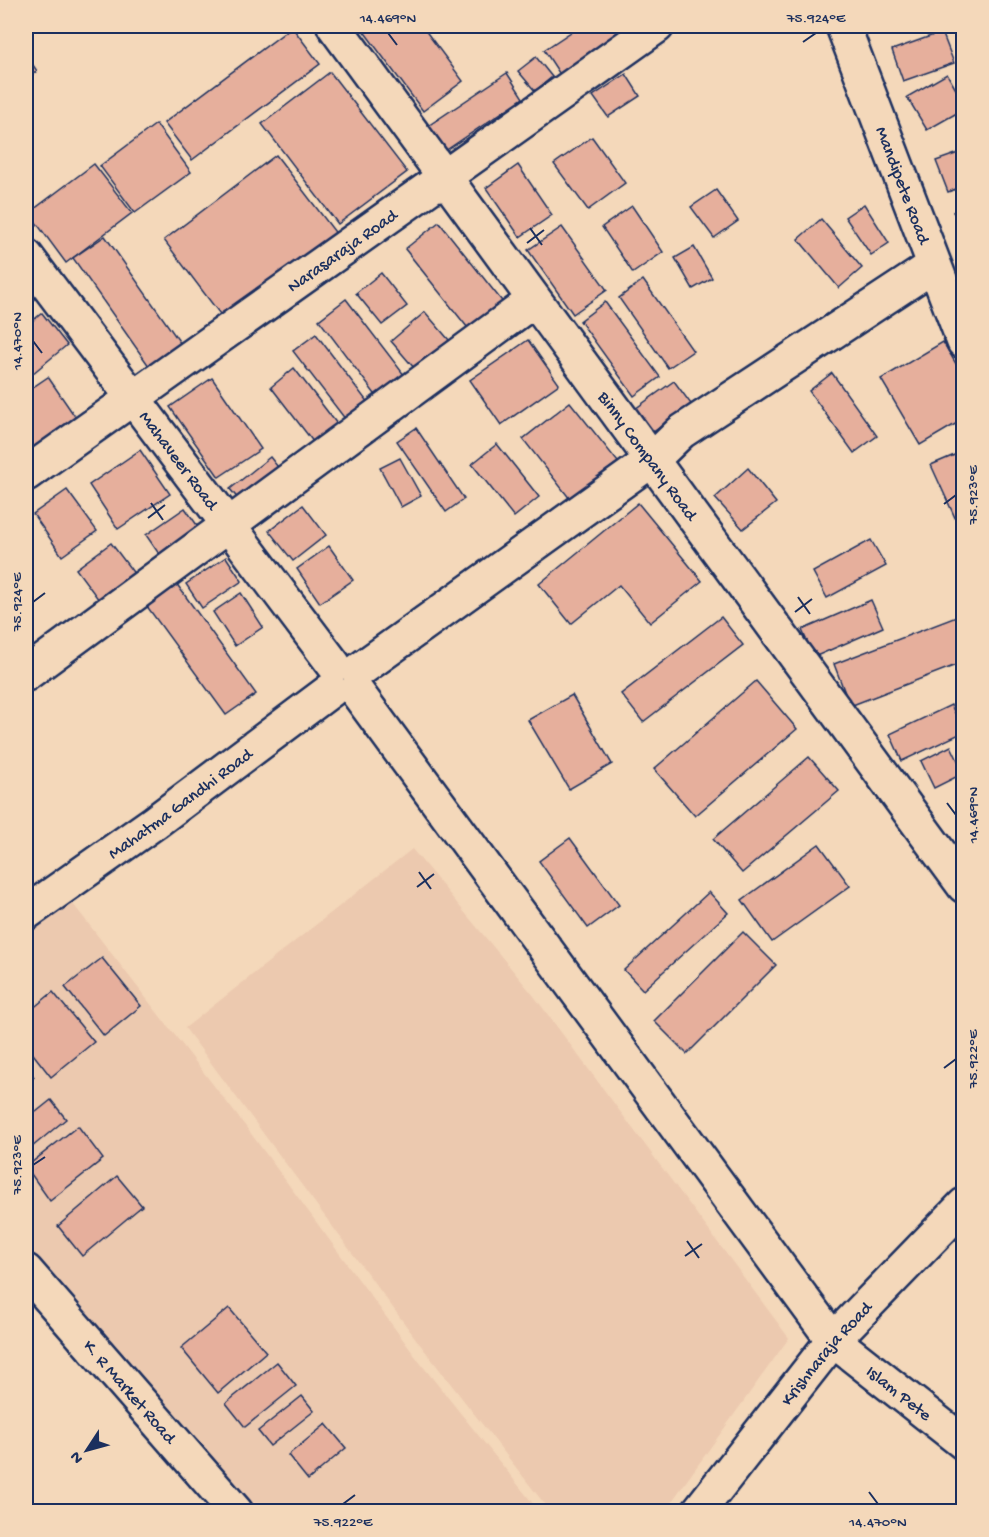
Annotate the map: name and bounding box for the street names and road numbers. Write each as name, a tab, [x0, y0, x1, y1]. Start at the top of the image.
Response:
street label: Mandipete Road	[869, 124, 934, 249]
street label: Narasaraja Road	[284, 205, 403, 298]
street label: Binny Company Road	[591, 387, 702, 527]
street label: Mahaveer Road	[133, 407, 222, 516]
street label: Mahatma Gandhi Road	[105, 744, 259, 865]
street label: Krishnaraja Road	[777, 1297, 879, 1411]
street label: K. R Market Road	[78, 1336, 180, 1450]
street label: Islam Pete	[861, 1362, 936, 1427]

